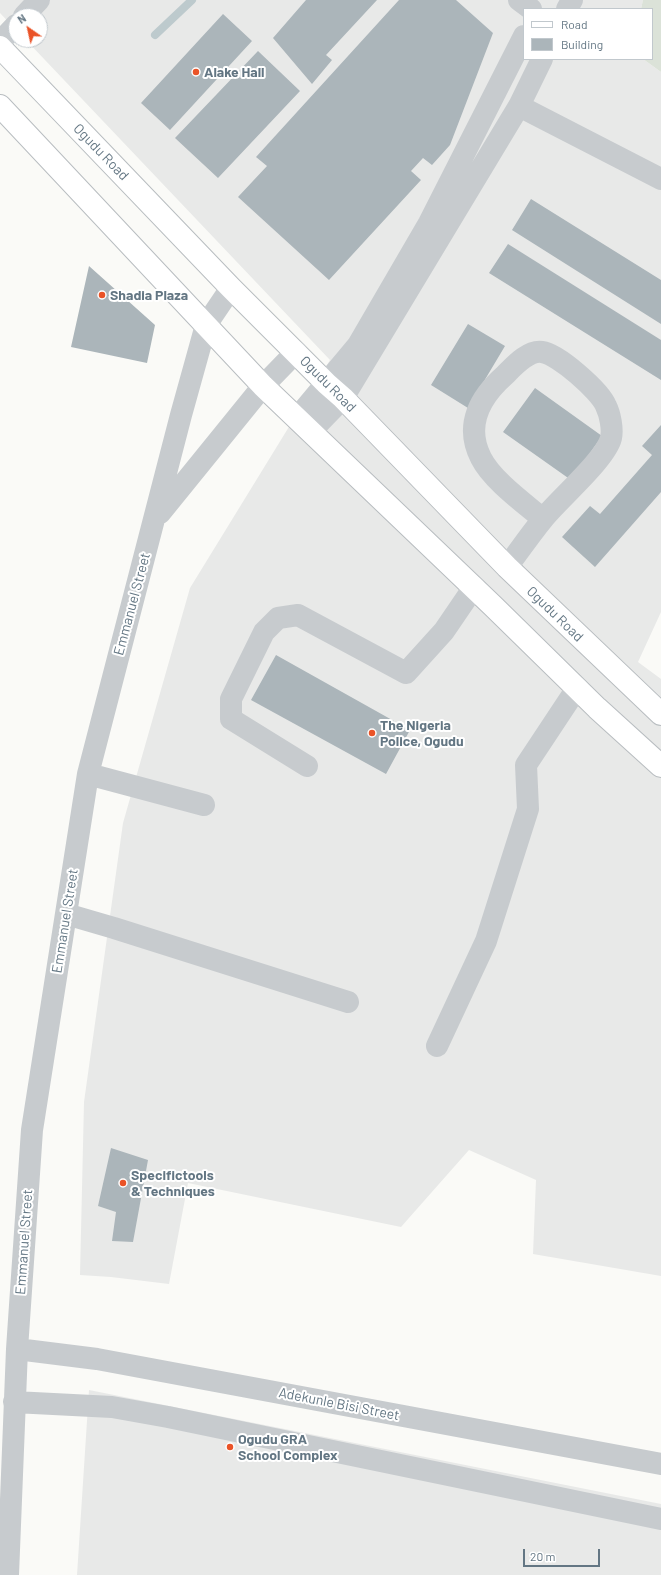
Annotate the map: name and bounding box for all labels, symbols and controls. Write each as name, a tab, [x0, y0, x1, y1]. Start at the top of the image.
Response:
north arrow	[8, 8, 48, 48]
legend	[523, 8, 653, 60]
text: N	[15, 11, 28, 26]
text: Road	[561, 17, 588, 31]
text: Building	[561, 37, 603, 51]
place label: Alake Hall	[204, 64, 264, 80]
marker: Alake Hall	[191, 67, 201, 77]
street label: Ogudu Road	[70, 120, 132, 184]
place label: Shadia Plaza	[110, 287, 188, 303]
marker: Shadia Plaza	[97, 290, 107, 300]
street label: Ogudu Road	[296, 352, 360, 416]
street label: Emmanuel Street	[110, 551, 154, 657]
street label: Ogudu Road	[523, 583, 587, 645]
place label: The Nigeria Police, Ogudu	[380, 717, 464, 750]
marker: The Nigeria Police, Ogudu	[367, 728, 377, 738]
street label: Emmanuel Street	[48, 868, 82, 974]
place label: Specifictools & Techniques	[131, 1167, 215, 1200]
marker: Specifictools & Techniques	[118, 1178, 128, 1188]
street label: Emmanuel Street	[12, 1189, 36, 1295]
street label: Adekunle Bisi Street	[277, 1384, 401, 1424]
place label: Ogudu GRA School Complex	[238, 1431, 337, 1464]
marker: Ogudu GRA School Complex	[225, 1442, 235, 1452]
scale bar	[525, 1541, 602, 1567]
text: 20 m	[530, 1549, 556, 1563]

